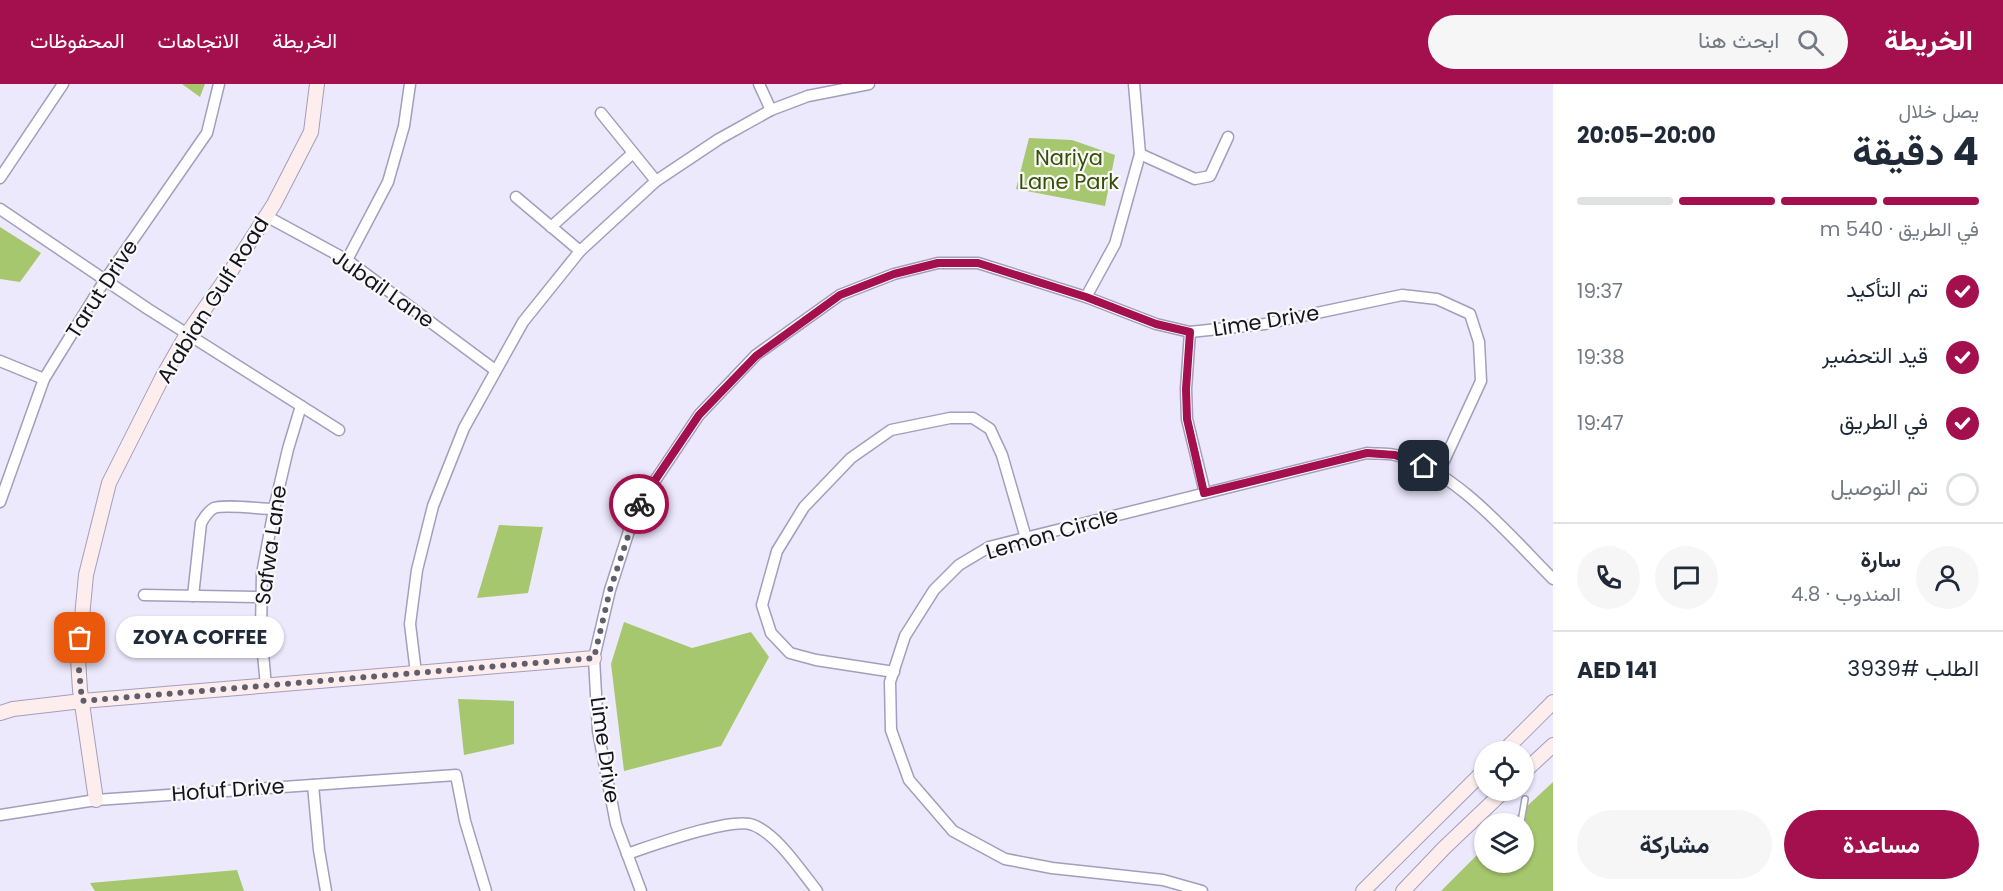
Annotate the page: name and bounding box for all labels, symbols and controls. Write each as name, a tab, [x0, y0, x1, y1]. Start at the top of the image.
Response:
search box	[1428, 15, 1848, 69]
text: الخريطة	[1884, 21, 1973, 60]
text: ابحث هنا	[1698, 25, 1779, 56]
text: المحفوظات	[30, 26, 125, 55]
text: الاتجاهات	[158, 26, 239, 55]
text: الخريطة	[272, 26, 337, 55]
icon: search	[1794, 26, 1827, 59]
text: يصل خلال	[1899, 97, 1979, 125]
text: 20:00–20:05	[1577, 120, 1716, 151]
text: 4 دقيقة	[1852, 124, 1979, 179]
park label: Nariya Lane Park	[1019, 143, 1119, 196]
street label: Arabian Gulf Road	[150, 211, 275, 388]
text: في الطريق · 540 m	[1820, 215, 1979, 243]
street label: Tarut Drive	[59, 234, 144, 344]
street label: Jubail Lane	[326, 243, 440, 334]
text: تم التأكيد	[1846, 274, 1928, 305]
icon: check	[1946, 275, 1979, 308]
text: 19:37	[1577, 277, 1623, 305]
street label: Lime Drive	[1211, 298, 1321, 343]
text: قيد التحضير	[1822, 340, 1928, 371]
icon: check	[1946, 341, 1979, 374]
text: 19:38	[1577, 343, 1625, 371]
text: في الطريق	[1839, 406, 1928, 437]
icon: check	[1946, 407, 1979, 440]
text: 19:47	[1577, 409, 1624, 437]
pin	[1398, 440, 1449, 491]
icon: home	[1407, 449, 1440, 482]
text: تم التوصيل	[1830, 472, 1928, 503]
courier	[609, 474, 669, 534]
street label: Safwa Lane	[248, 483, 293, 606]
icon: bike	[623, 488, 656, 521]
street label: Lemon Circle	[982, 501, 1121, 566]
text: سارة	[1860, 544, 1901, 575]
button: phone	[1577, 546, 1640, 609]
button: chat	[1655, 546, 1718, 609]
button: person	[1916, 546, 1979, 609]
text: المندوب · 4.8	[1791, 580, 1901, 608]
pin	[54, 612, 105, 663]
callout: ZOYA COFFEE	[116, 617, 284, 659]
icon: bag	[63, 621, 96, 654]
text: ZOYA COFFEE	[133, 623, 267, 651]
text: الطلب #3939	[1847, 653, 1979, 684]
text: AED 141	[1577, 655, 1657, 686]
street label: Lime Drive	[584, 695, 627, 805]
map controls	[1474, 741, 1534, 873]
button: locate	[1474, 741, 1534, 801]
street label: Hofuf Drive	[170, 771, 286, 808]
button: مشاركة	[1577, 810, 1772, 879]
button: مساعدة	[1784, 810, 1979, 879]
button: layers	[1474, 813, 1534, 873]

